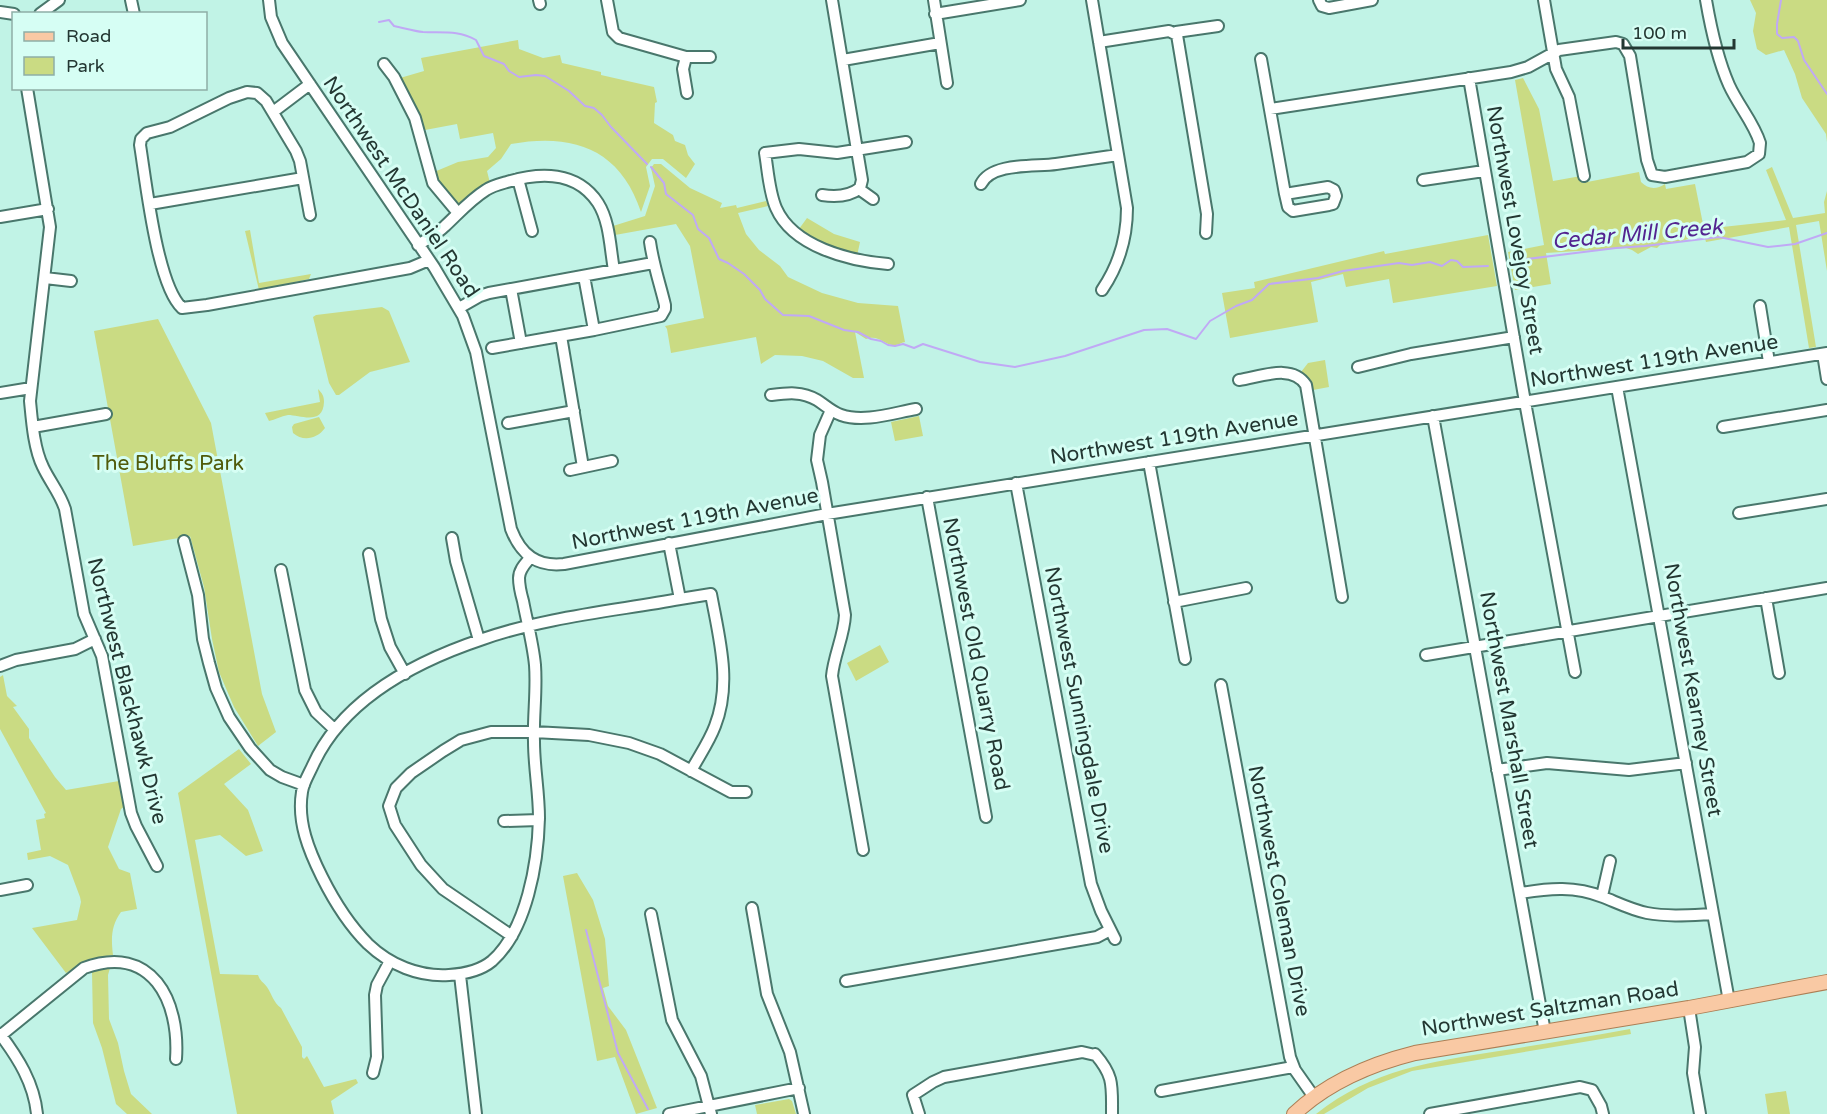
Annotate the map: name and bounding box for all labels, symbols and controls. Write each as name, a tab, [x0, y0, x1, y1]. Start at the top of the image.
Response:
legend	[12, 12, 207, 90]
scale bar	[1623, 12, 1734, 50]
text: 100 m	[1632, 22, 1687, 44]
text: Road	[66, 25, 111, 47]
text: Park	[66, 55, 105, 77]
street label: Northwest McDaniel Road	[317, 72, 485, 302]
street label: Northwest Lovejoy Street	[1481, 104, 1549, 356]
water label: Cedar Mill Creek	[1551, 213, 1725, 254]
street label: Northwest 119th Avenue	[1528, 329, 1780, 393]
street label: Northwest 119th Avenue	[1048, 406, 1300, 470]
park label: The Bluffs Park	[92, 451, 244, 476]
street label: Northwest 119th Avenue	[569, 483, 821, 555]
street label: Northwest Old Quarry Road	[937, 515, 1015, 793]
street label: Northwest Blackhawk Drive	[82, 555, 172, 827]
street label: Northwest Kearney Street	[1658, 561, 1728, 819]
street label: Northwest Sunningdale Drive	[1039, 564, 1119, 856]
street label: Northwest Marshall Street	[1474, 590, 1544, 850]
street label: Northwest Coleman Drive	[1242, 763, 1316, 1019]
street label: Northwest Saltzman Road	[1419, 976, 1681, 1042]

